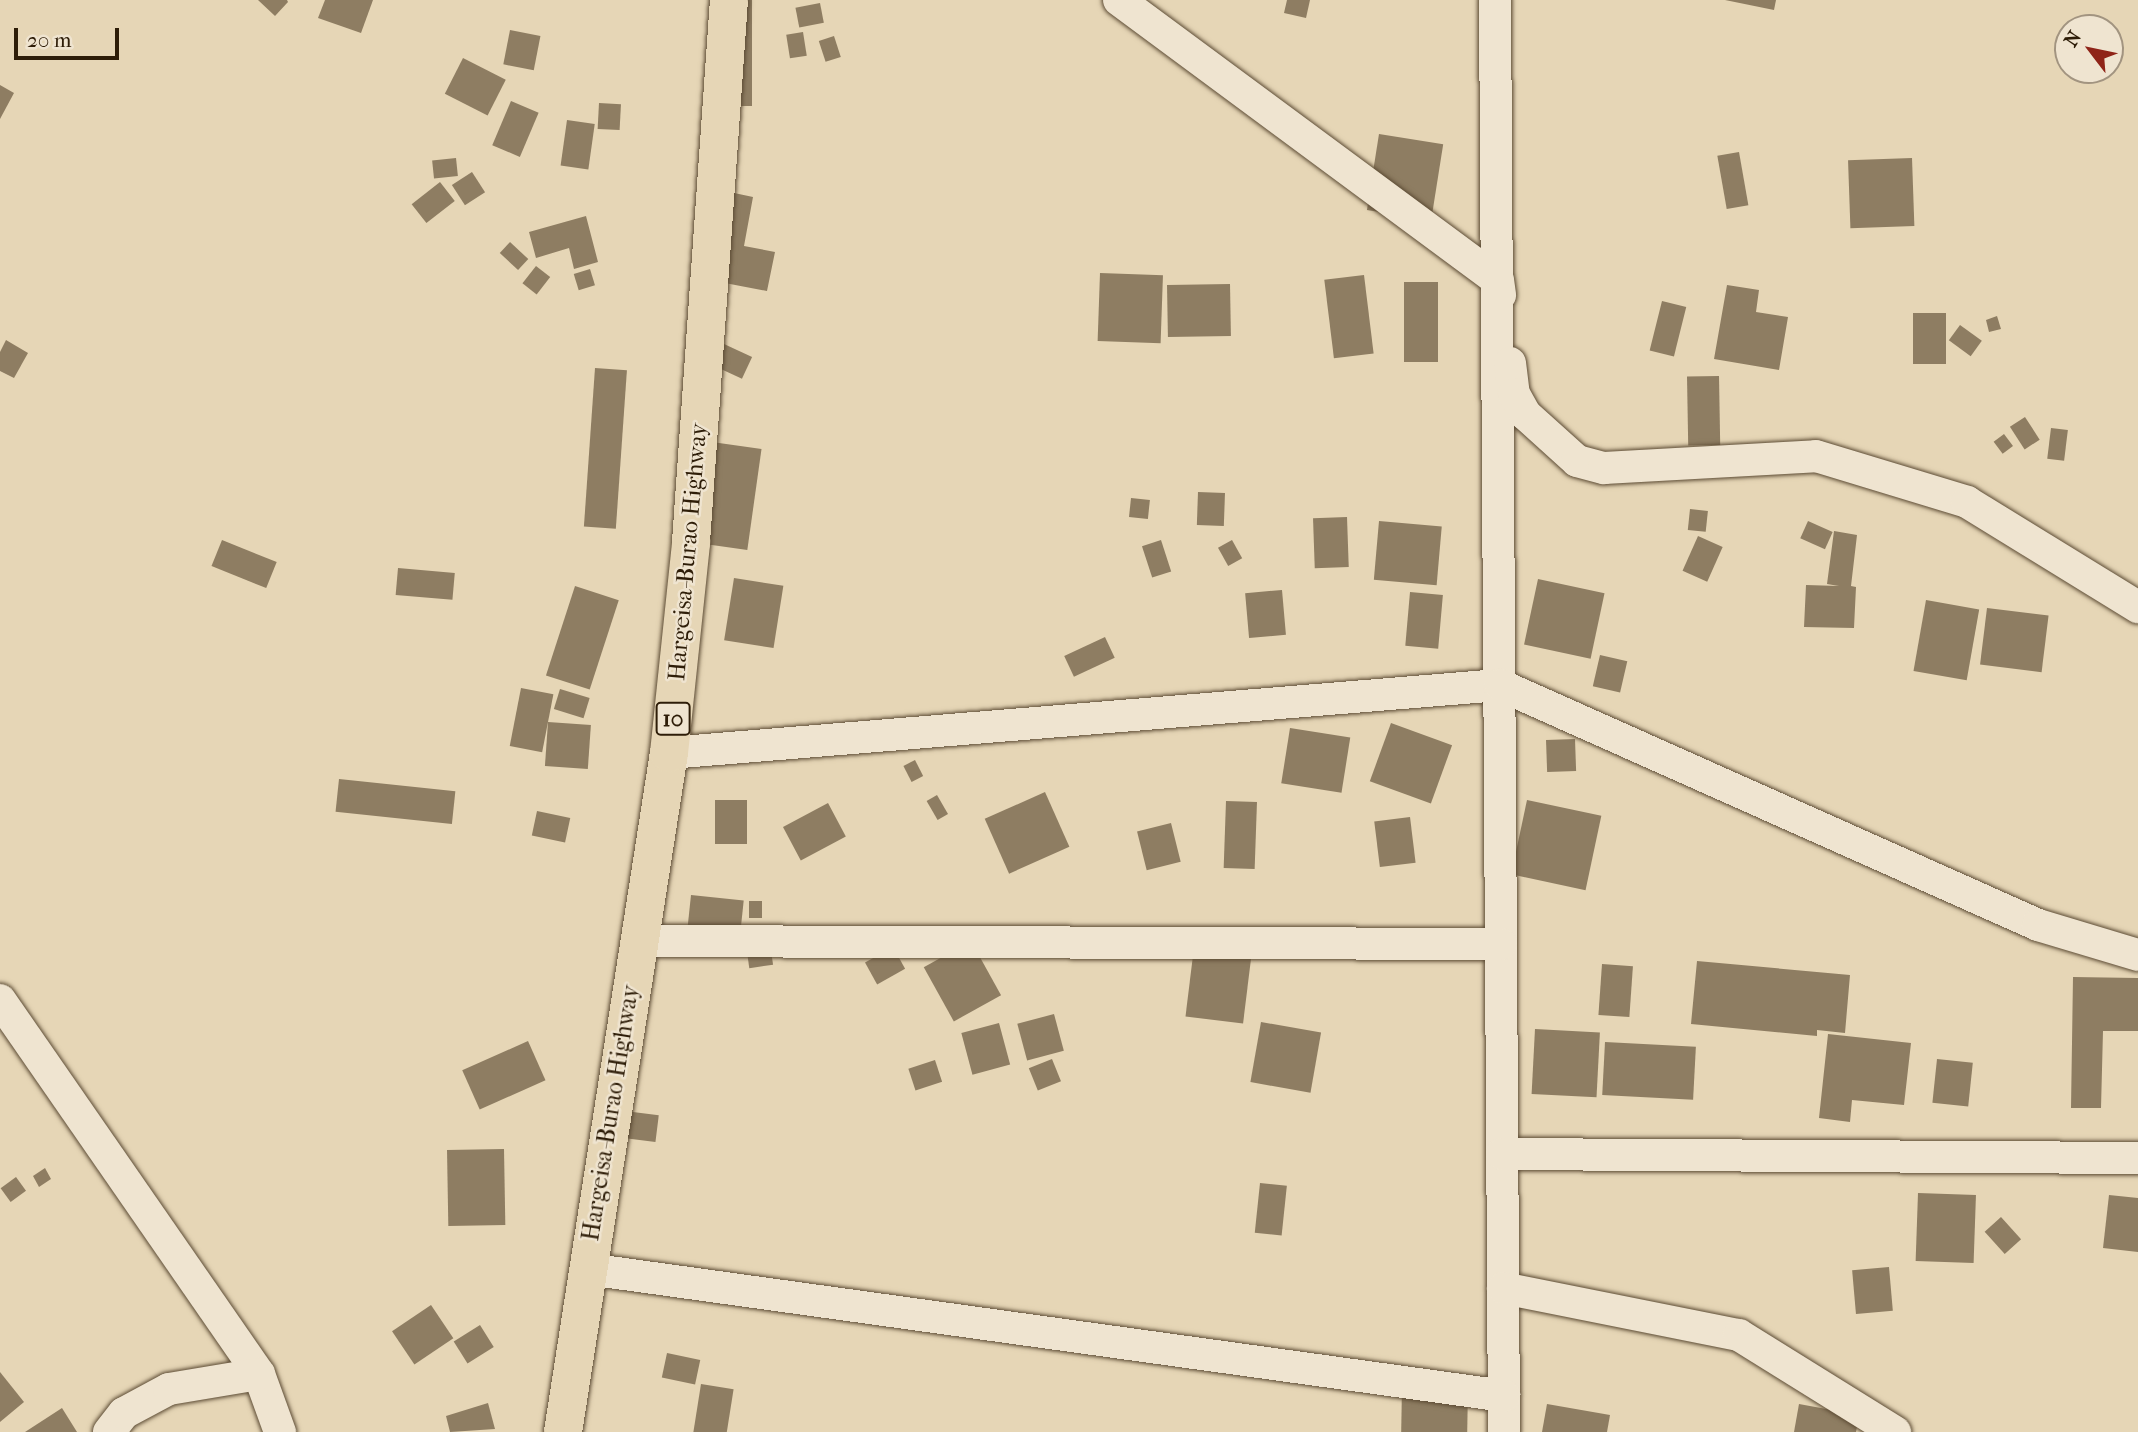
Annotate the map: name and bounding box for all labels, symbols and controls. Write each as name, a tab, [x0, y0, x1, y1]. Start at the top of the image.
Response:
scale bar	[18, 14, 122, 58]
north arrow	[2054, 14, 2124, 84]
text: N	[2060, 27, 2086, 51]
text: 20 m	[27, 28, 71, 52]
street label: Hargeisa-Burao Highway	[662, 422, 714, 682]
road number: 10	[656, 699, 690, 738]
street label: Hargeisa-Burao Highway	[577, 983, 645, 1243]

